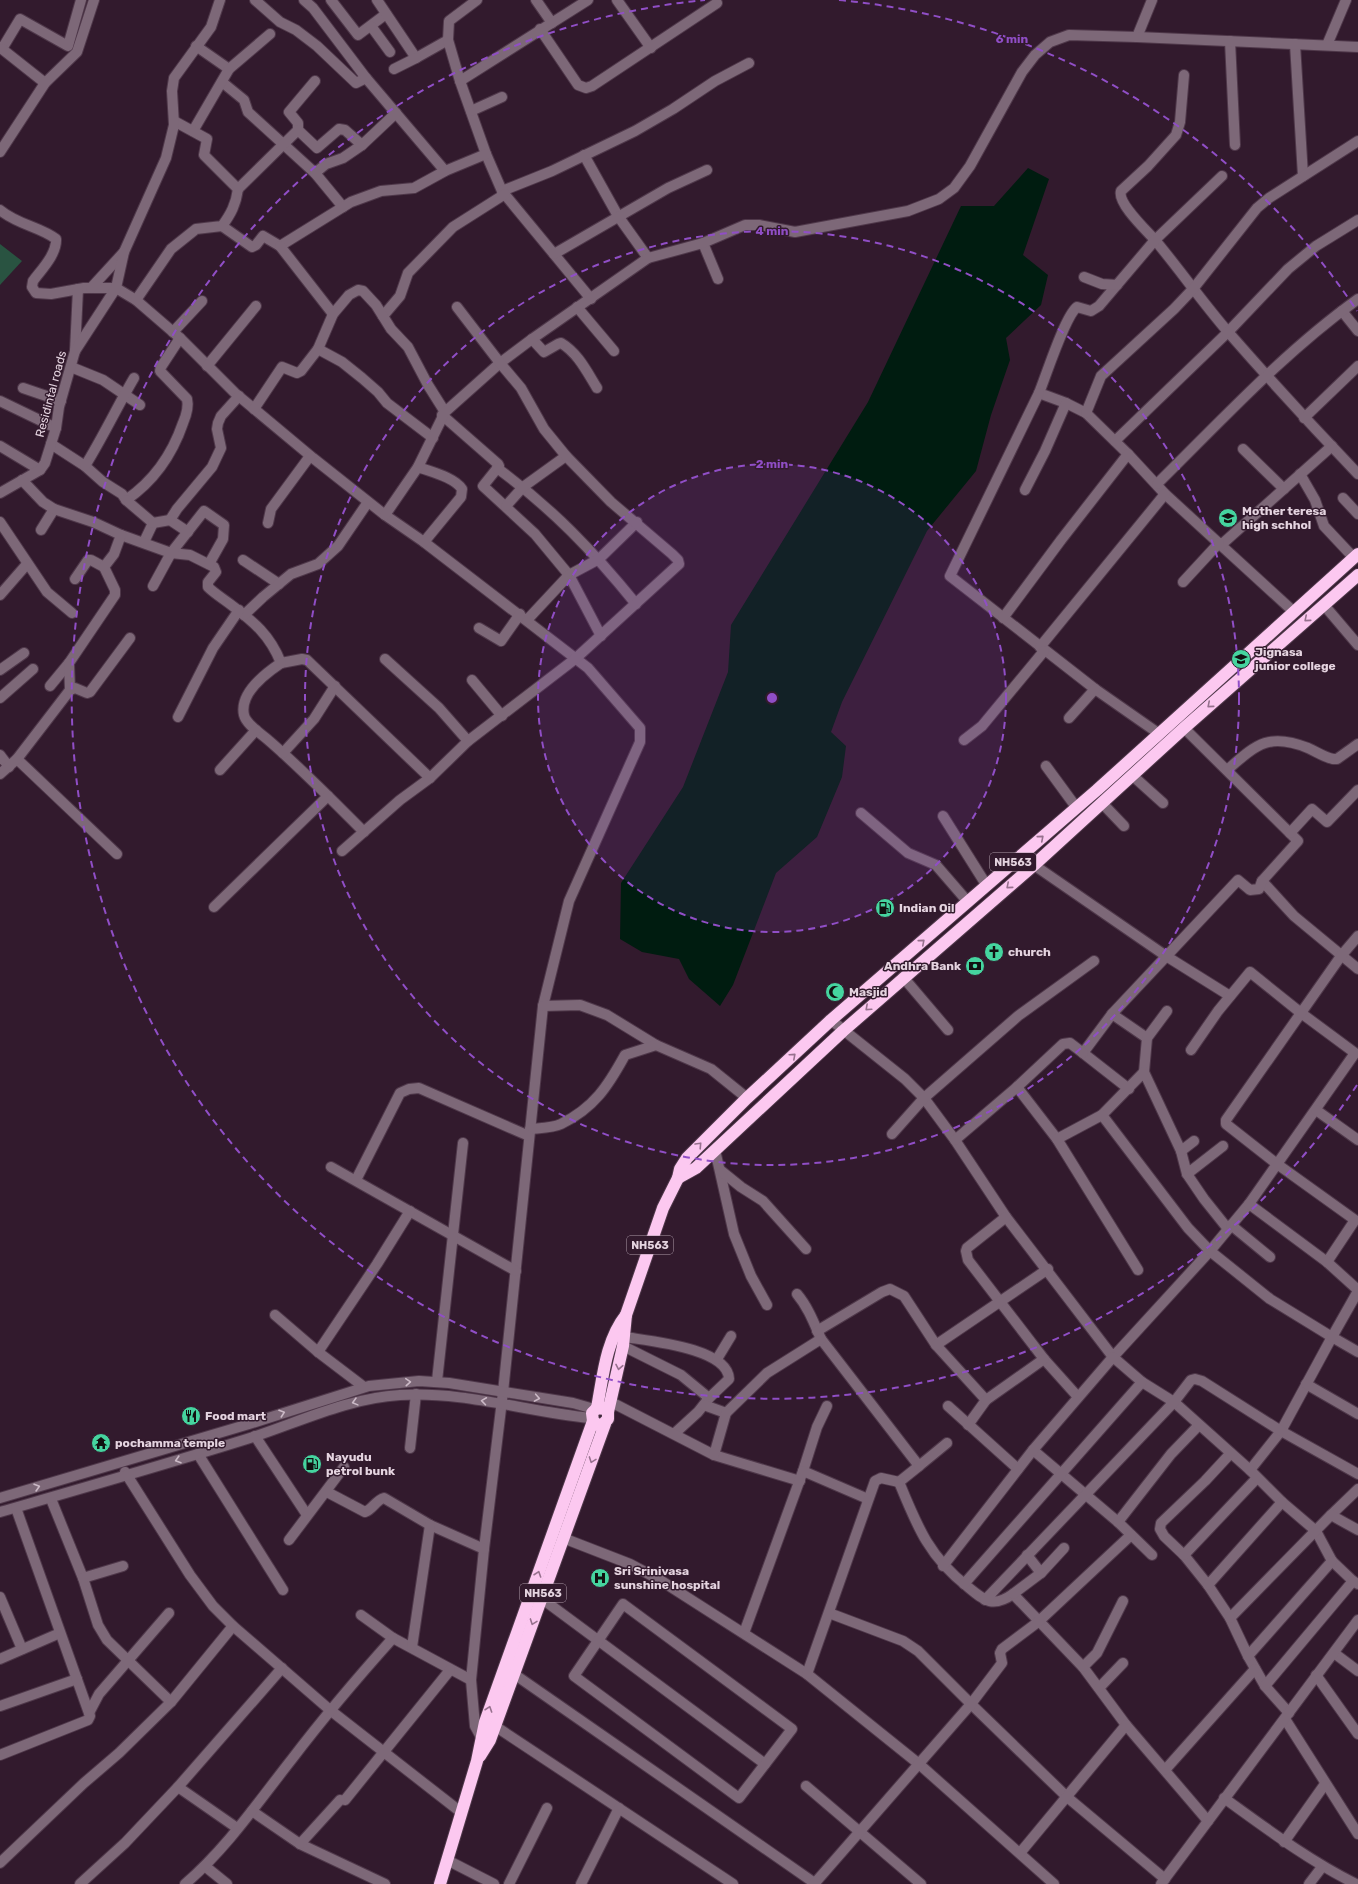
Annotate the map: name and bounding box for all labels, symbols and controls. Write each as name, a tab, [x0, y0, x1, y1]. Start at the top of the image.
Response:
text: 6 min	[996, 32, 1029, 46]
text: 4 min	[756, 224, 789, 238]
street label: Residintal roads	[33, 349, 69, 439]
text: 2 min	[756, 457, 789, 471]
place label: Mother teresa high schhol	[1242, 504, 1326, 532]
school or university icon: Mother teresa high schhol	[1217, 507, 1239, 529]
one-way arrow	[1305, 615, 1312, 622]
place label: Jignasa junior college	[1254, 645, 1336, 673]
school or university icon: Jignasa junior college	[1230, 648, 1252, 670]
centre of rings	[765, 691, 779, 705]
one-way arrow	[1207, 700, 1214, 707]
one-way arrow	[1036, 836, 1044, 843]
road number: NH563	[990, 853, 1036, 871]
one-way arrow	[1006, 881, 1014, 888]
fuel station icon: Indian Oil	[874, 897, 896, 919]
place label: Indian Oil	[899, 901, 954, 915]
one-way arrow	[917, 939, 924, 946]
church icon: church	[983, 941, 1005, 963]
place label: church	[1008, 945, 1051, 959]
bank icon: Andhra Bank	[964, 955, 986, 977]
place label: Andhra Bank	[884, 959, 961, 973]
mosque icon: Masjid	[824, 981, 846, 1003]
place label: Masjid	[849, 985, 887, 999]
one-way arrow	[866, 1003, 873, 1010]
one-way arrow	[788, 1053, 796, 1061]
one-way arrow	[694, 1143, 701, 1150]
road number: NH563	[627, 1236, 673, 1254]
one-way arrow	[616, 1364, 624, 1370]
one-way arrow	[405, 1378, 411, 1387]
one-way arrow	[534, 1393, 540, 1402]
one-way arrow	[481, 1397, 487, 1406]
one-way arrow	[352, 1398, 358, 1406]
restaurant icon: Food mart	[180, 1405, 202, 1427]
place label: Food mart	[205, 1409, 267, 1423]
one-way arrow	[279, 1409, 286, 1418]
temple icon: pochamma temple	[90, 1432, 112, 1454]
place label: pochamma temple	[115, 1436, 225, 1450]
place label: Nayudu petrol bunk	[326, 1450, 395, 1478]
fuel station icon: Nayudu petrol bunk	[301, 1453, 323, 1475]
one-way arrow	[175, 1456, 182, 1464]
one-way arrow	[589, 1457, 597, 1464]
one-way arrow	[34, 1483, 41, 1492]
place label: Sri Srinivasa sunshine hospital	[614, 1564, 720, 1592]
hospital icon: Sri Srinivasa sunshine hospital	[589, 1567, 611, 1589]
one-way arrow	[533, 1570, 541, 1577]
road number: NH563	[520, 1584, 566, 1602]
one-way arrow	[529, 1618, 537, 1625]
one-way arrow	[485, 1706, 493, 1713]

